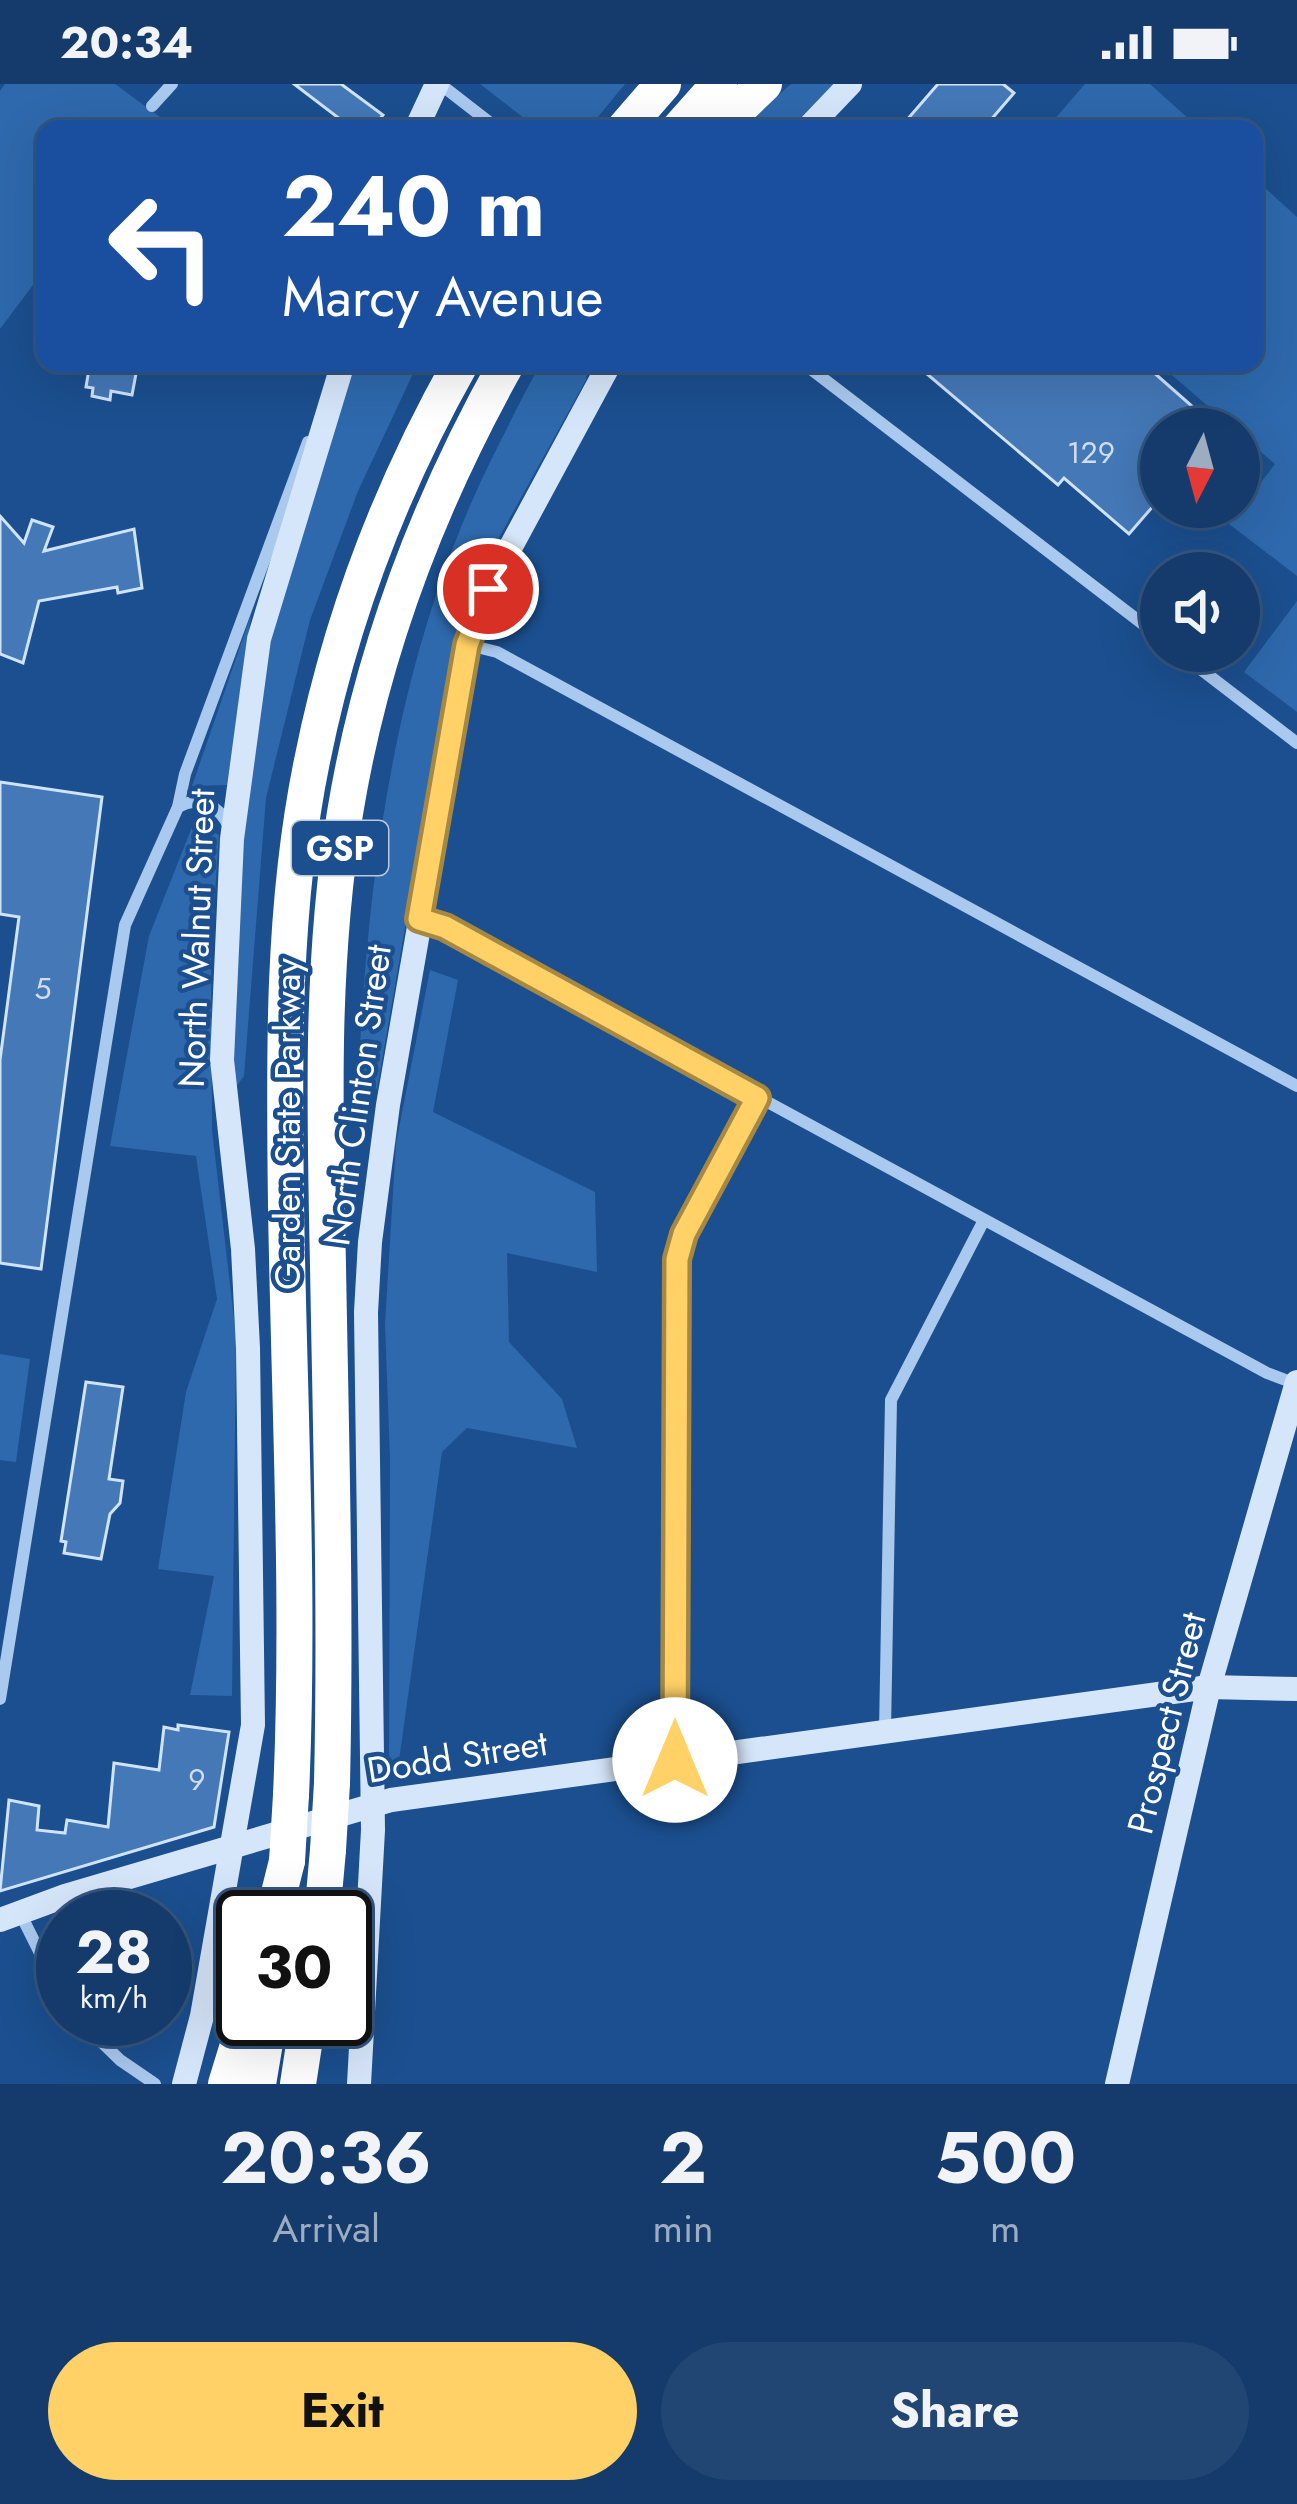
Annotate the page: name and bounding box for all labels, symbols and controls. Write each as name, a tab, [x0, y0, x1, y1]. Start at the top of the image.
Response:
text: 20:34	[60, 10, 193, 75]
text: 240 m	[282, 146, 545, 268]
icon: left	[84, 168, 240, 324]
text: Marcy Avenue	[282, 258, 603, 336]
north arrow	[1140, 408, 1260, 528]
map controls	[1140, 408, 1260, 672]
house number: 129	[1067, 431, 1115, 474]
pin	[437, 538, 539, 640]
button: sound	[1140, 552, 1260, 672]
icon: arrive	[455, 556, 521, 622]
street label: North Walnut Street	[165, 787, 227, 1088]
road number: GSP	[292, 821, 388, 875]
street label: North Clinton Street	[310, 941, 404, 1249]
street label: Garden State Parkway	[261, 958, 313, 1290]
house number: 5	[35, 967, 51, 1010]
street label: Prospect Street	[1113, 1606, 1219, 1839]
position arrow	[612, 1697, 738, 1823]
street label: Dodd Street	[363, 1716, 551, 1796]
house number: 9	[188, 1758, 206, 1801]
speed limit sign: 30	[216, 1890, 372, 2046]
text: 28	[76, 1909, 152, 1996]
text: km/h	[80, 1976, 148, 2019]
text: 20:36	[221, 2106, 432, 2210]
text: 2	[659, 2106, 707, 2210]
text: 500	[934, 2106, 1076, 2210]
text: Arrival	[273, 2200, 380, 2257]
text: min	[653, 2200, 714, 2257]
text: m	[990, 2200, 1021, 2257]
button: Exit	[48, 2342, 637, 2480]
button: Share	[661, 2342, 1249, 2480]

